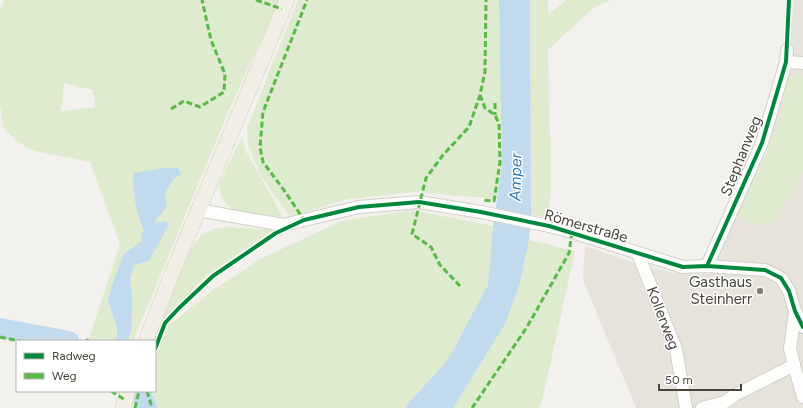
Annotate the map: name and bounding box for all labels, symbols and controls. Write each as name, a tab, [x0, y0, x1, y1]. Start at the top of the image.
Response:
street label: Stephanweg	[717, 113, 765, 199]
water label: Amper	[506, 152, 525, 202]
street label: Römerstraße	[542, 205, 630, 247]
place label: Gasthaus Steinherr	[689, 273, 752, 308]
street label: Kollerweg	[643, 284, 683, 352]
marker: Gasthaus Steinherr	[755, 286, 765, 296]
legend	[16, 340, 156, 392]
text: Radweg	[52, 349, 96, 363]
scale bar	[659, 366, 741, 392]
text: Weg	[52, 369, 77, 383]
text: 50 m	[665, 373, 693, 387]

